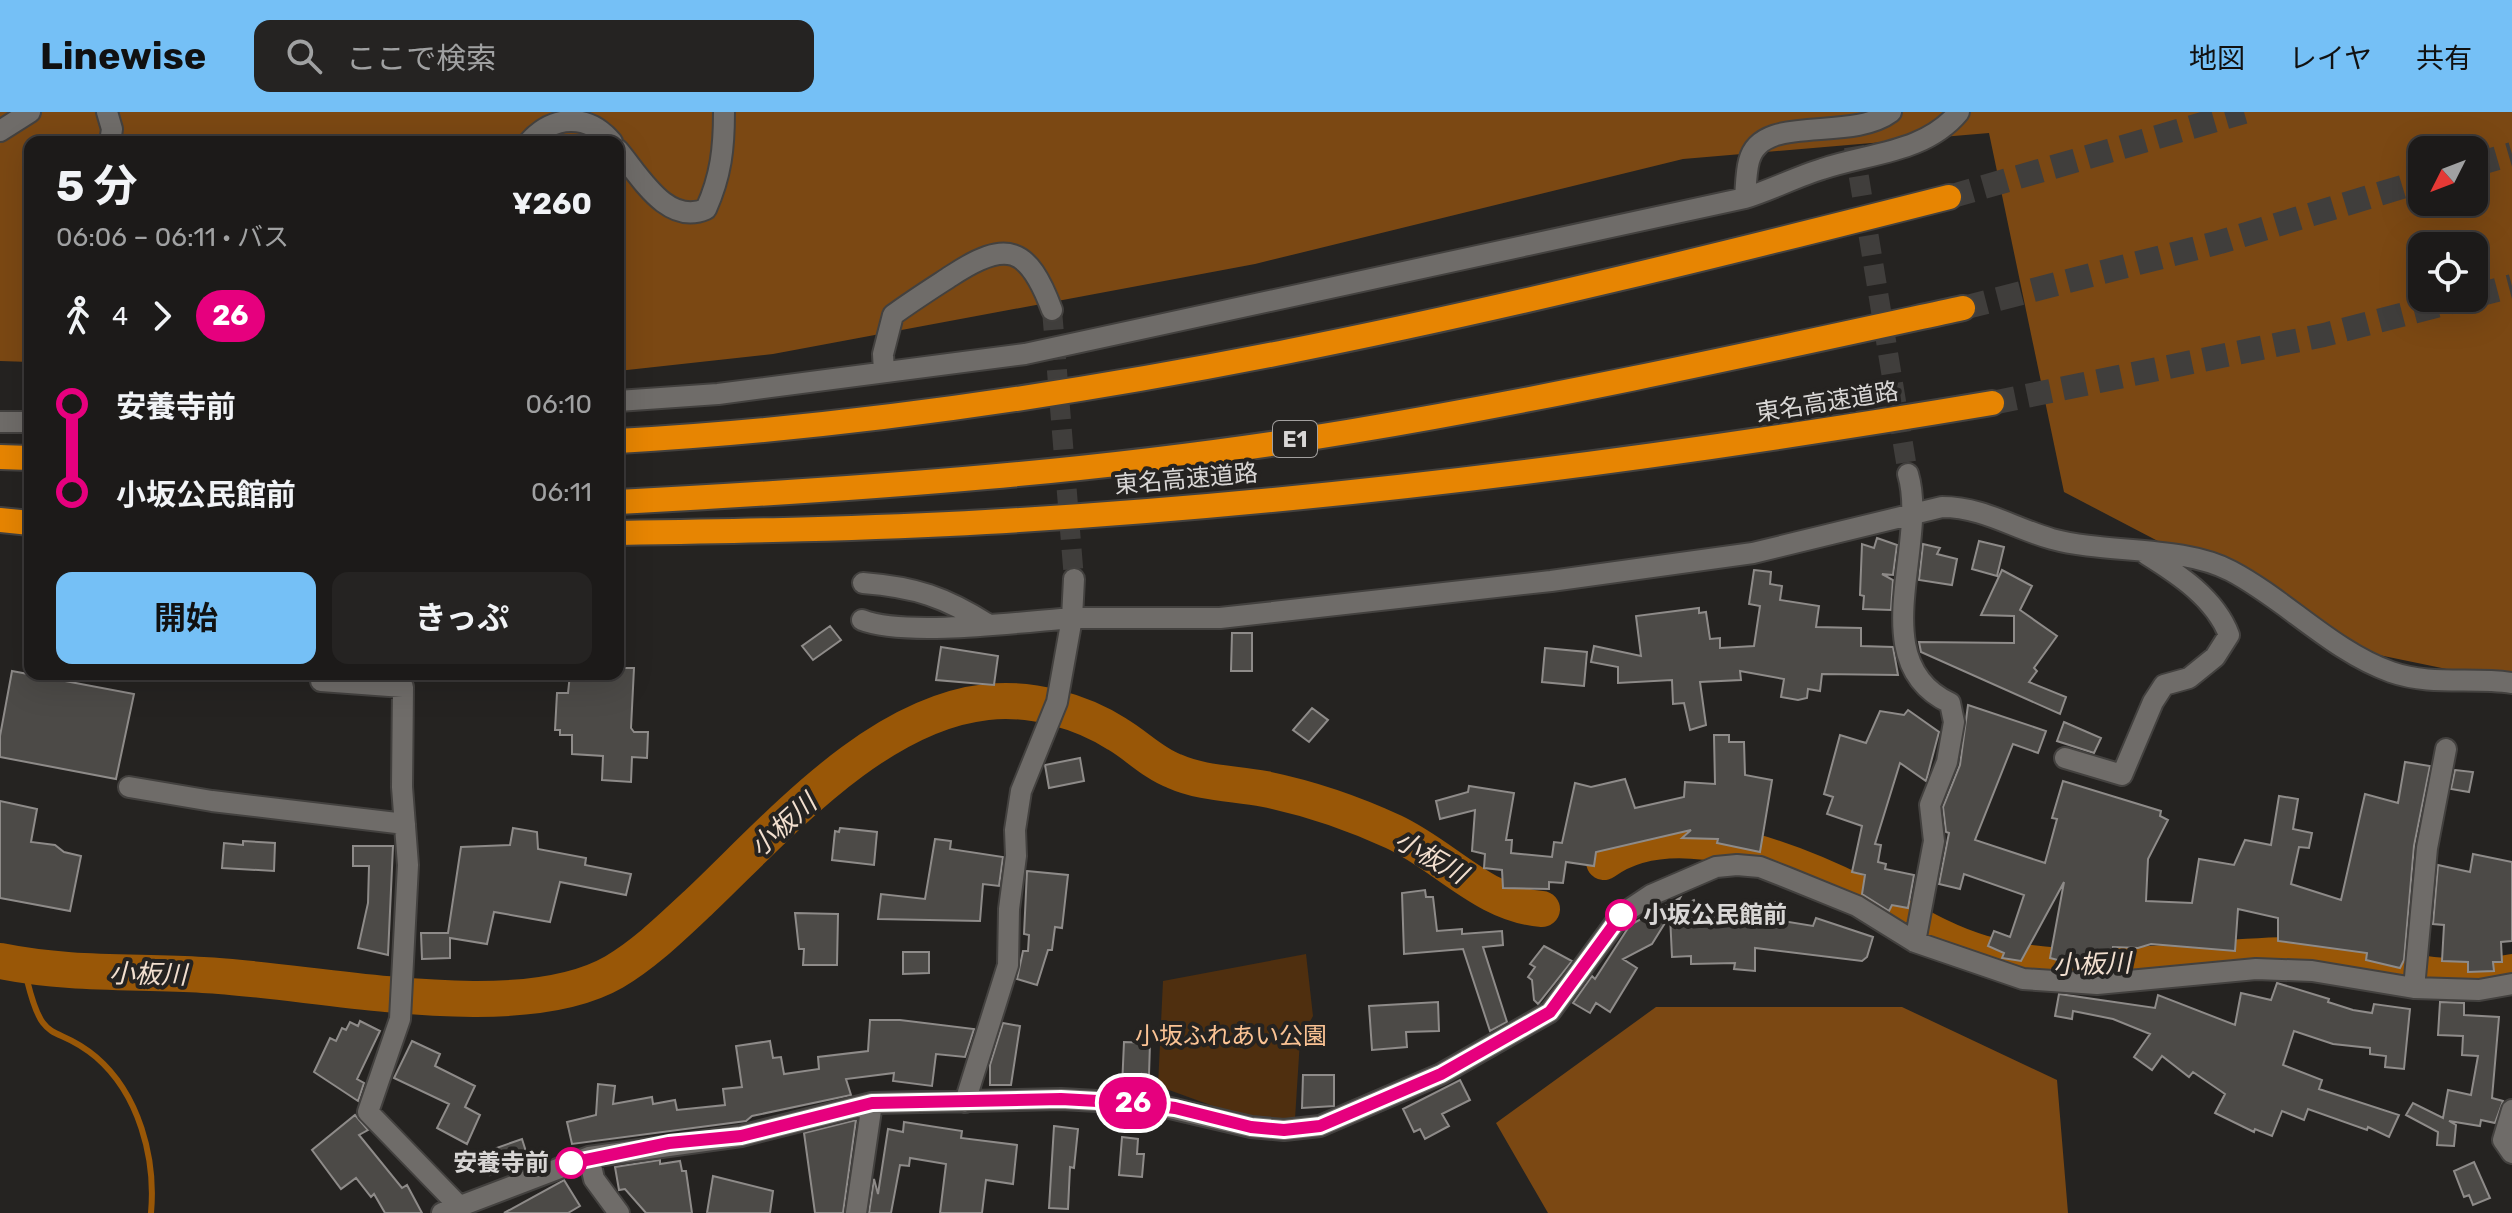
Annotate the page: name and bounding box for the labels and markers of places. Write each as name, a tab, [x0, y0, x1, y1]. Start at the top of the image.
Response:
marker: 小坂公民館前	[1606, 900, 1636, 930]
place label: 小坂公民館前	[1643, 901, 1787, 929]
marker: 安養寺前	[556, 1148, 586, 1178]
place label: 安養寺前	[453, 1149, 549, 1177]

